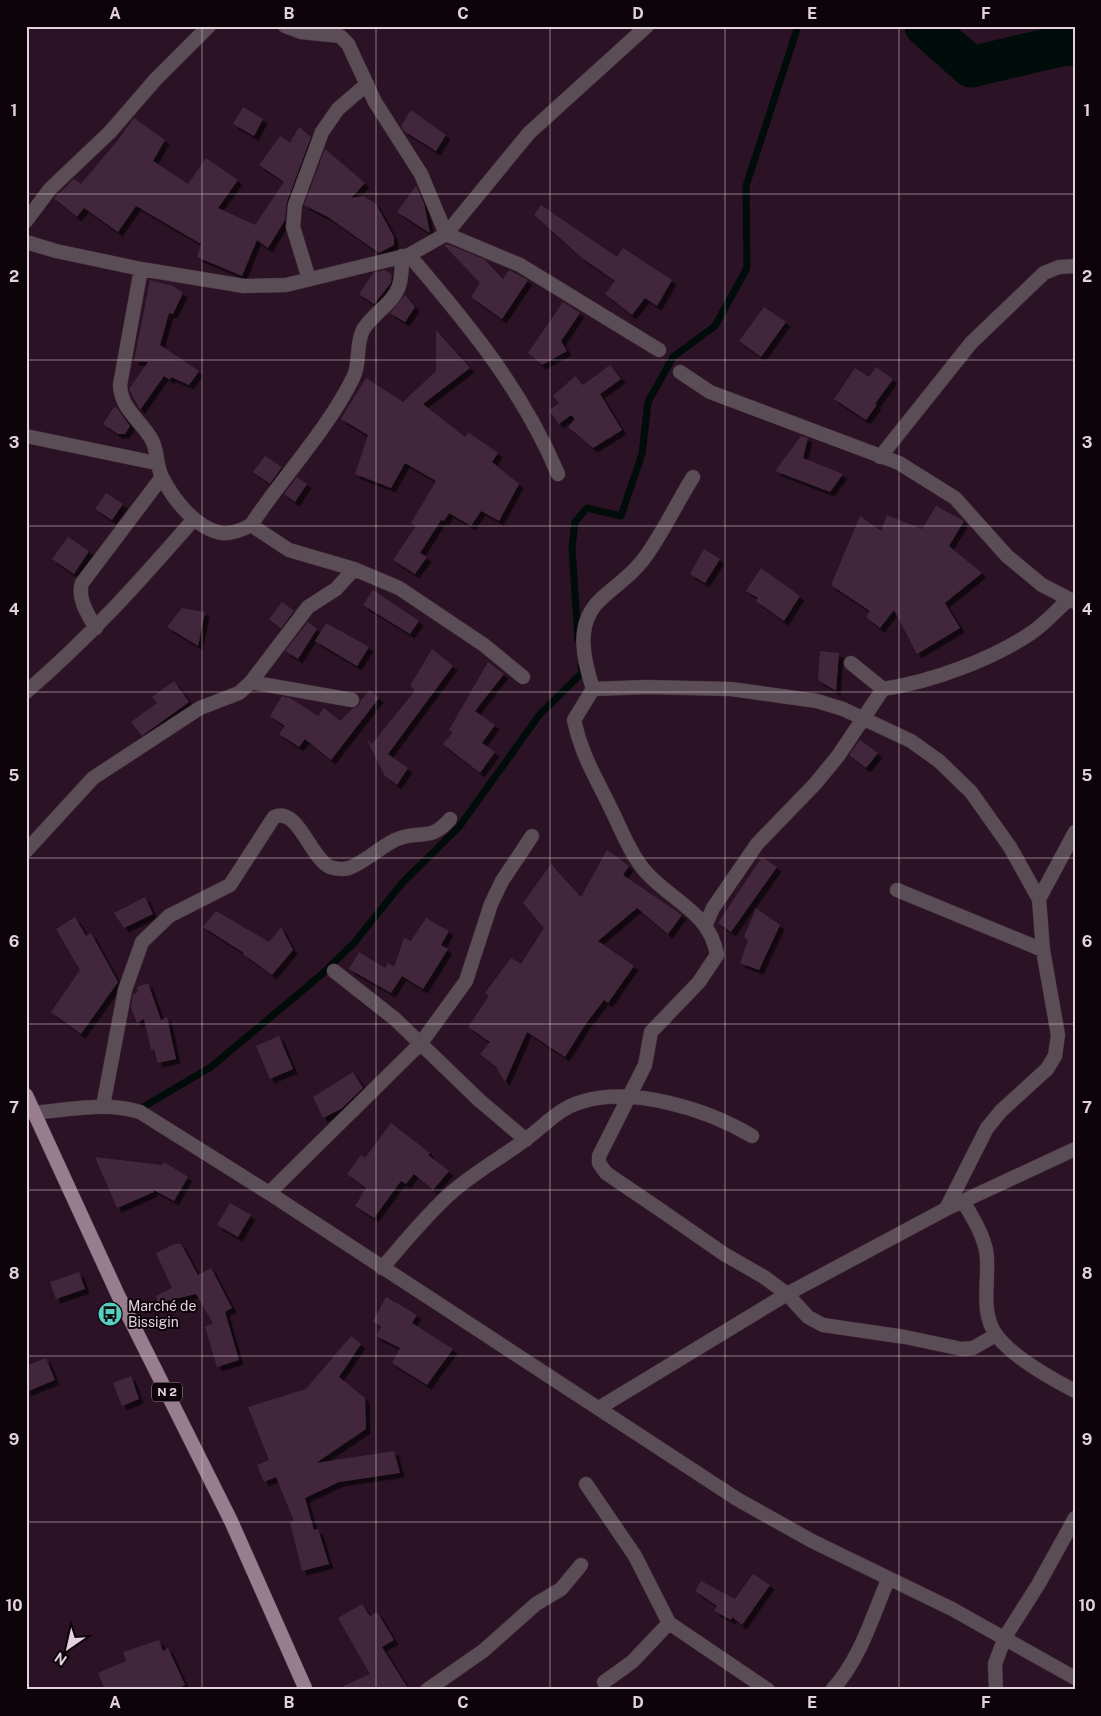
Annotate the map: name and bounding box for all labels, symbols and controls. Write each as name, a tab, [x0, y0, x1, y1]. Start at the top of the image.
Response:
text: A	[109, 4, 121, 23]
text: B	[284, 4, 295, 23]
text: C	[457, 4, 469, 23]
text: D	[632, 4, 644, 23]
text: E	[807, 4, 817, 23]
text: F	[981, 4, 991, 23]
text: 1	[11, 101, 17, 120]
text: 1	[1084, 101, 1090, 120]
text: 2	[9, 267, 19, 286]
text: 2	[1082, 267, 1092, 286]
text: 3	[9, 433, 19, 452]
text: 3	[1082, 433, 1092, 452]
text: 4	[9, 600, 20, 619]
text: 4	[1082, 600, 1093, 619]
text: 5	[9, 766, 20, 785]
text: 5	[1082, 766, 1093, 785]
text: 6	[9, 932, 19, 951]
text: 6	[1082, 932, 1092, 951]
text: 7	[9, 1098, 19, 1117]
text: 7	[1082, 1098, 1092, 1117]
text: 8	[9, 1264, 20, 1283]
text: 8	[1082, 1264, 1093, 1283]
place label: Marché de Bissigin	[128, 1298, 196, 1330]
bus stop icon: Marché de Bissigin	[97, 1301, 123, 1327]
road number: N 2	[152, 1382, 182, 1401]
text: 9	[9, 1430, 19, 1449]
text: 9	[1082, 1430, 1092, 1449]
text: 10	[5, 1596, 23, 1615]
text: 10	[1078, 1596, 1096, 1615]
north arrow	[42, 1624, 92, 1674]
text: N	[52, 1649, 70, 1668]
text: A	[109, 1693, 121, 1712]
text: B	[284, 1693, 295, 1712]
text: C	[457, 1693, 469, 1712]
text: D	[632, 1693, 644, 1712]
text: E	[807, 1693, 817, 1712]
text: F	[981, 1693, 991, 1712]

